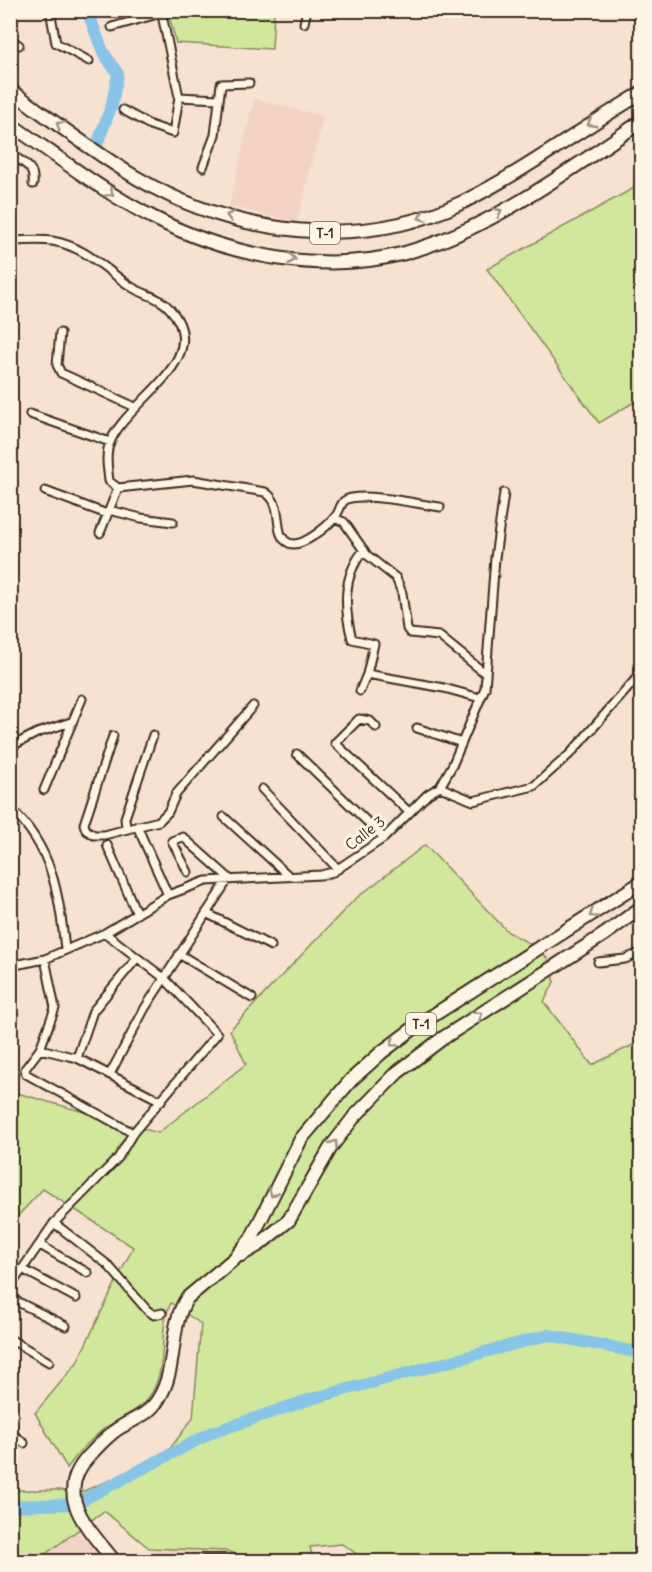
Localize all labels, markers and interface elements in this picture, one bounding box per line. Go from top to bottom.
one-way arrow [587,115,597,127]
one-way arrow [55,121,66,132]
one-way arrow [103,186,114,197]
one-way arrow [492,208,503,220]
one-way arrow [417,210,428,223]
one-way arrow [225,211,236,223]
road number: T-1 [310,222,340,244]
one-way arrow [287,252,296,265]
street label: Calle 3 [341,812,389,854]
one-way arrow [589,907,600,918]
one-way arrow [473,1011,483,1023]
road number: T-1 [406,1013,436,1035]
one-way arrow [390,1036,401,1047]
one-way arrow [327,1139,338,1150]
one-way arrow [268,1186,280,1197]

